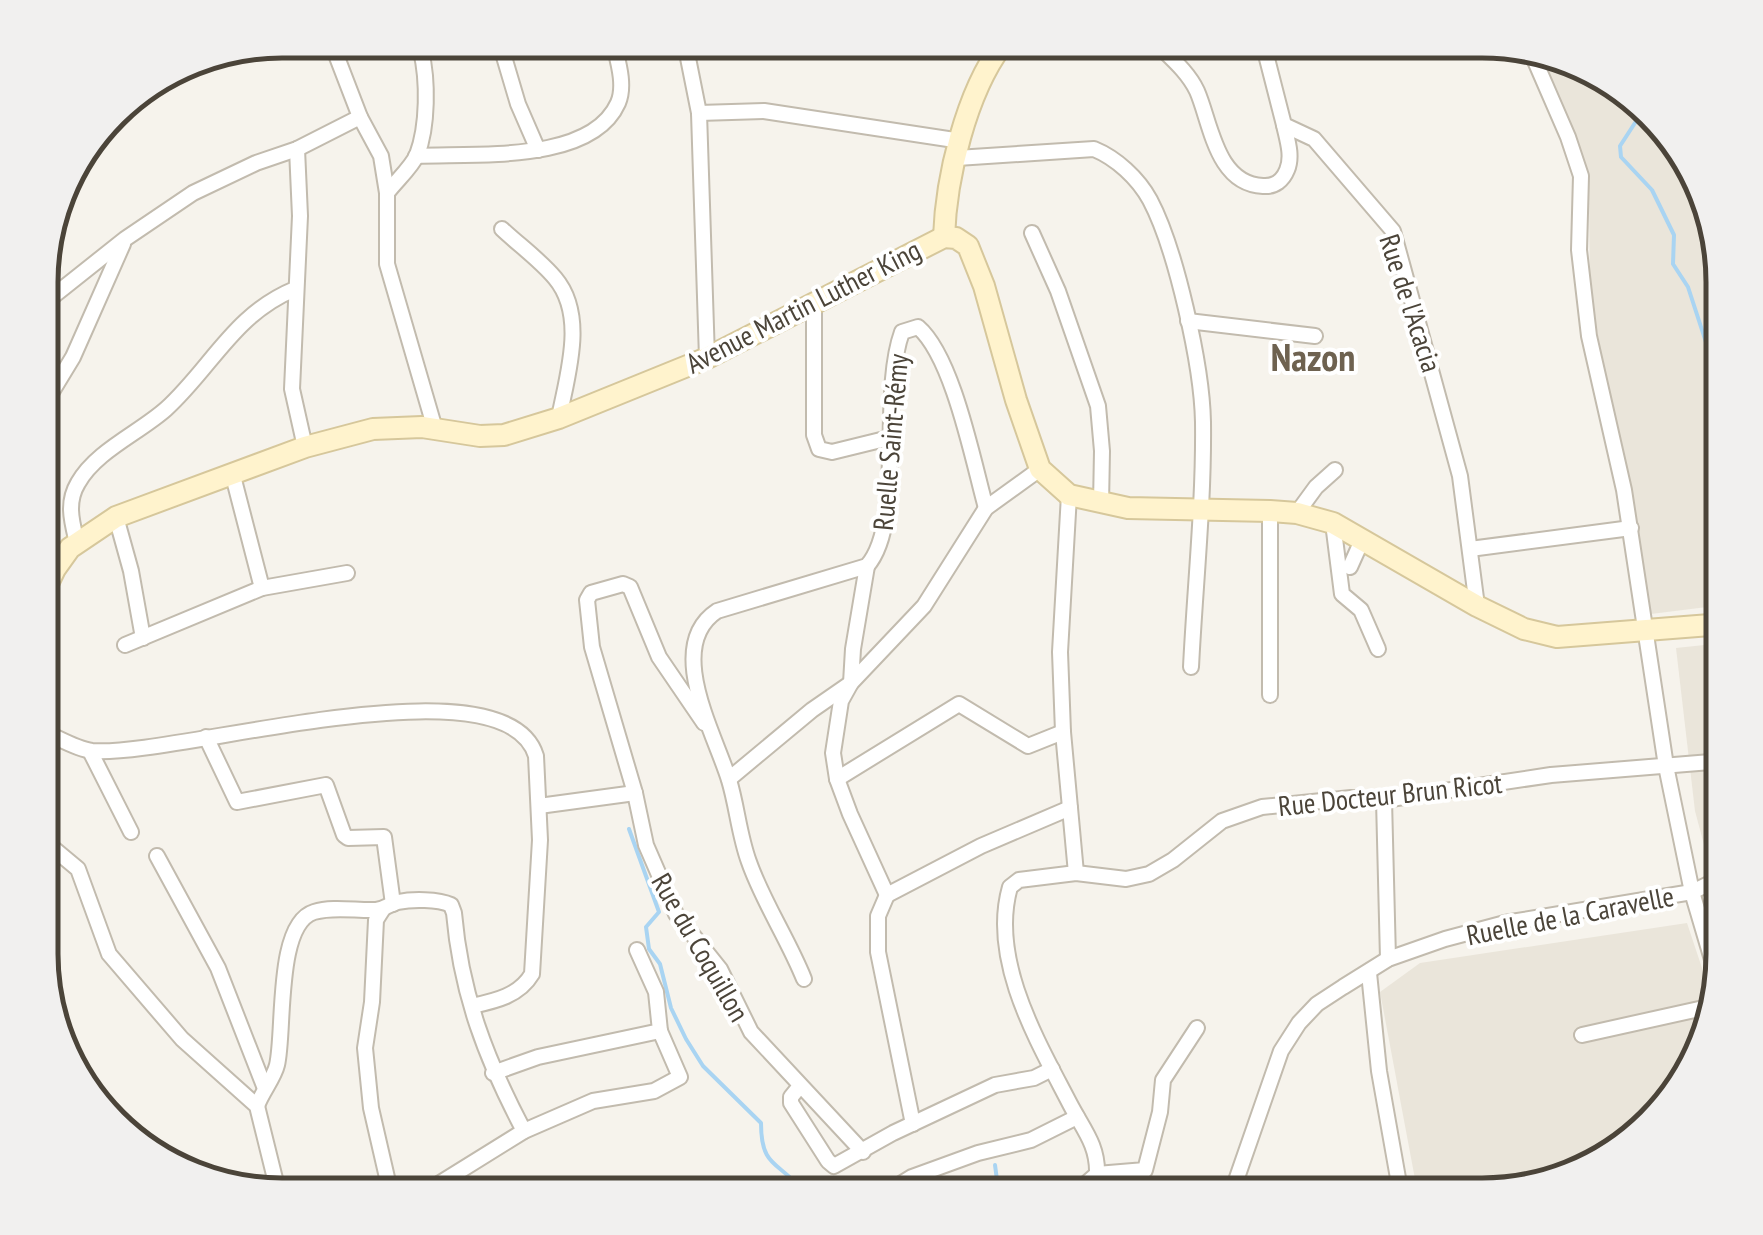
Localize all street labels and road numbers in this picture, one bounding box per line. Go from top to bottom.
street label: Rue de l'Acacia [1371,229,1451,377]
street label: Avenue Martin Luther King [679,231,927,381]
street label: Ruelle Saint-Rémy [864,352,916,532]
street label: Rue Docteur Brun Ricot [1276,764,1504,824]
street label: Rue du Coquillon [644,866,758,1028]
street label: Ruelle de la Caravelle [1463,877,1677,953]

